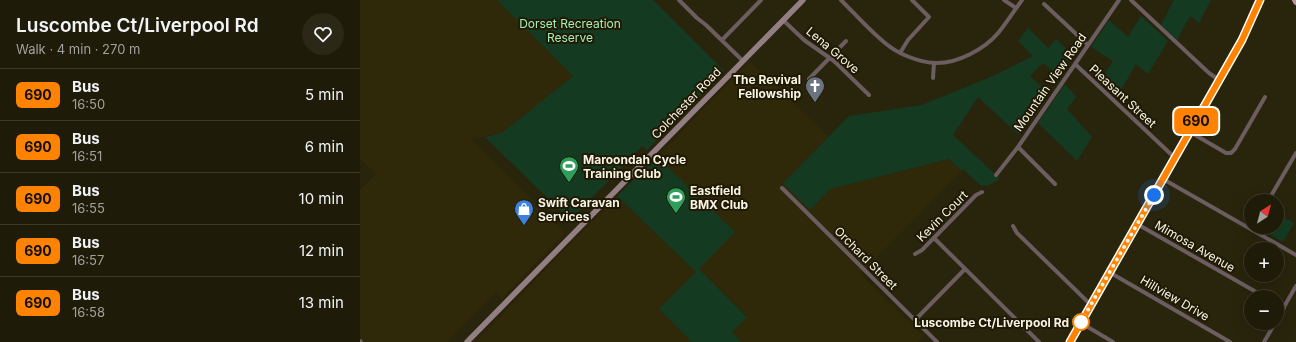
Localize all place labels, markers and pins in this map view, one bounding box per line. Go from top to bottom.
place label: The Revival Fellowship [733,72,801,101]
church icon: The Revival Fellowship [804,75,826,103]
place label: Maroondah Cycle Training Club [583,152,686,181]
sports icon: Maroondah Cycle Training Club [558,155,580,183]
place label: Eastfield BMX Club [690,183,748,212]
sports icon: Eastfield BMX Club [665,186,687,214]
place label: Swift Caravan Services [538,195,620,224]
shop icon: Swift Caravan Services [513,198,535,226]
marker: Luscombe Ct/Liverpool Rd [1072,313,1090,331]
place label: Luscombe Ct/Liverpool Rd [914,315,1069,330]

